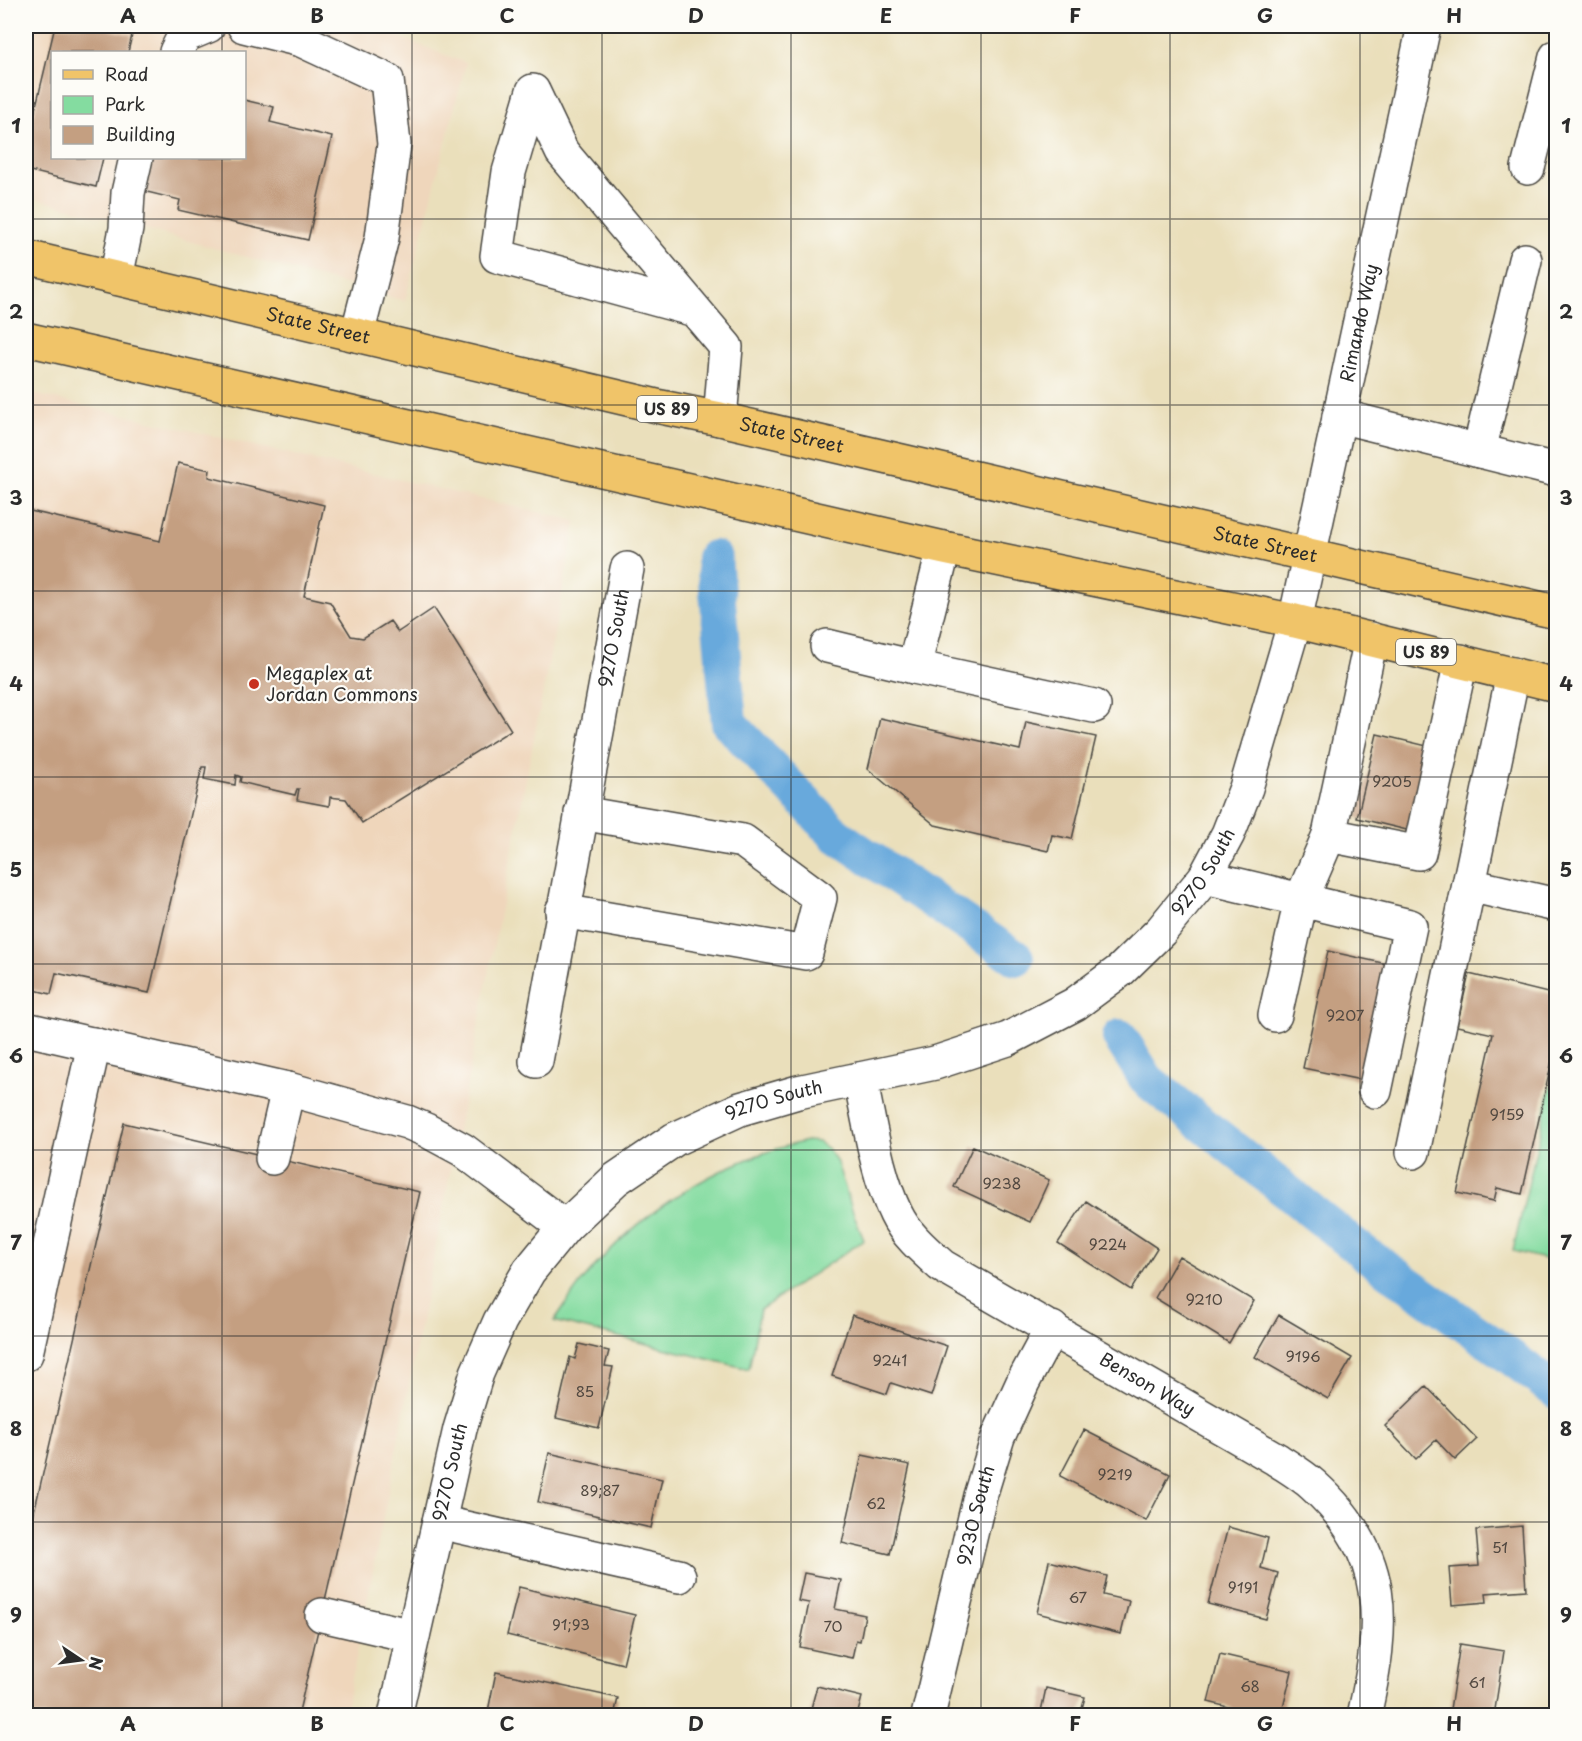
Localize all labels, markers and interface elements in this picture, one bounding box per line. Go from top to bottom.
text: A [120,0,136,30]
text: B [310,0,324,30]
text: C [499,0,515,30]
text: D [688,0,704,30]
text: E [880,0,892,30]
text: F [1069,0,1081,30]
text: G [1257,0,1273,30]
text: H [1446,0,1462,30]
legend [51,51,246,159]
text: Road [105,60,149,87]
text: Park [105,90,145,117]
text: 1 [11,110,21,140]
text: 1 [1561,110,1571,140]
text: Building [105,120,175,147]
street label: Rimando Way [1332,261,1384,384]
text: 2 [9,296,23,326]
text: 2 [1559,296,1573,326]
street label: State Street [264,299,373,350]
road number: US 89 [637,396,697,422]
street label: State Street [737,409,847,459]
text: 3 [9,482,23,512]
text: 3 [1559,482,1573,512]
street label: State Street [1211,518,1320,568]
street label: 9270 South [590,586,635,690]
road number: US 89 [1396,639,1456,665]
place label: Megaplex at Jordan Commons [266,659,418,707]
text: 4 [9,668,23,698]
text: 4 [1559,668,1573,698]
marker: Megaplex at Jordan Commons [247,677,261,691]
house number: 9205 [1372,769,1412,792]
street label: 9270 South [1164,823,1241,921]
text: 5 [10,854,22,884]
text: 5 [1560,854,1572,884]
house number: 9207 [1326,1003,1365,1026]
text: 6 [9,1040,23,1070]
text: 6 [1559,1040,1573,1070]
street label: 9270 South [720,1072,824,1126]
house number: 9159 [1490,1102,1524,1125]
house number: 9238 [983,1171,1021,1194]
text: 7 [10,1227,22,1257]
text: 7 [1560,1227,1572,1257]
house number: 9224 [1089,1232,1127,1255]
house number: 9210 [1185,1287,1223,1310]
house number: 9196 [1286,1344,1320,1367]
street label: Benson Way [1095,1345,1201,1422]
house number: 9241 [873,1348,907,1371]
house number: 85 [576,1379,594,1402]
text: 8 [10,1413,22,1443]
text: 8 [1560,1413,1572,1443]
street label: 9270 South [425,1419,473,1524]
street label: 9230 South [949,1462,1001,1568]
house number: 9219 [1098,1462,1132,1485]
house number: 89;87 [580,1478,620,1501]
house number: 62 [866,1491,886,1514]
house number: 51 [1492,1535,1508,1558]
house number: 9191 [1228,1575,1258,1598]
house number: 67 [1069,1585,1088,1608]
text: 9 [10,1599,22,1629]
text: 9 [1560,1599,1572,1629]
house number: 91;93 [552,1612,590,1635]
house number: 70 [823,1614,843,1637]
north arrow [51,1630,111,1690]
text: N [83,1655,110,1672]
house number: 61 [1469,1670,1485,1693]
house number: 68 [1240,1674,1260,1697]
text: A [120,1708,136,1738]
text: B [310,1708,324,1738]
text: C [499,1708,515,1738]
text: D [688,1708,704,1738]
text: E [880,1708,892,1738]
text: F [1069,1708,1081,1738]
text: G [1257,1708,1273,1738]
text: H [1446,1708,1462,1738]

